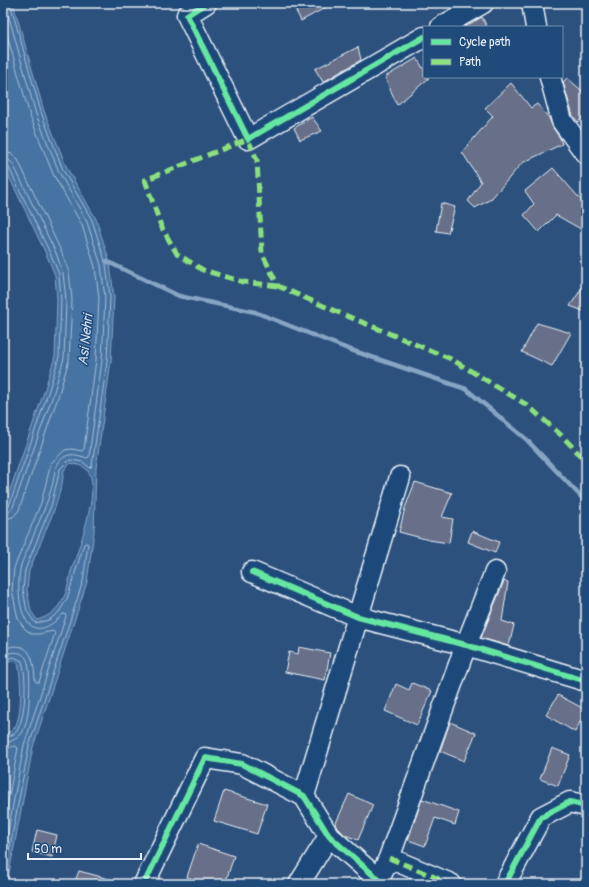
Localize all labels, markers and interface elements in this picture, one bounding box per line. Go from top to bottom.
legend [423,26,563,78]
text: Cycle path [459,35,511,50]
text: Path [459,55,481,70]
water label: Asi Nehri [74,311,97,366]
scale bar [28,835,141,861]
text: 50 m [34,842,62,857]

